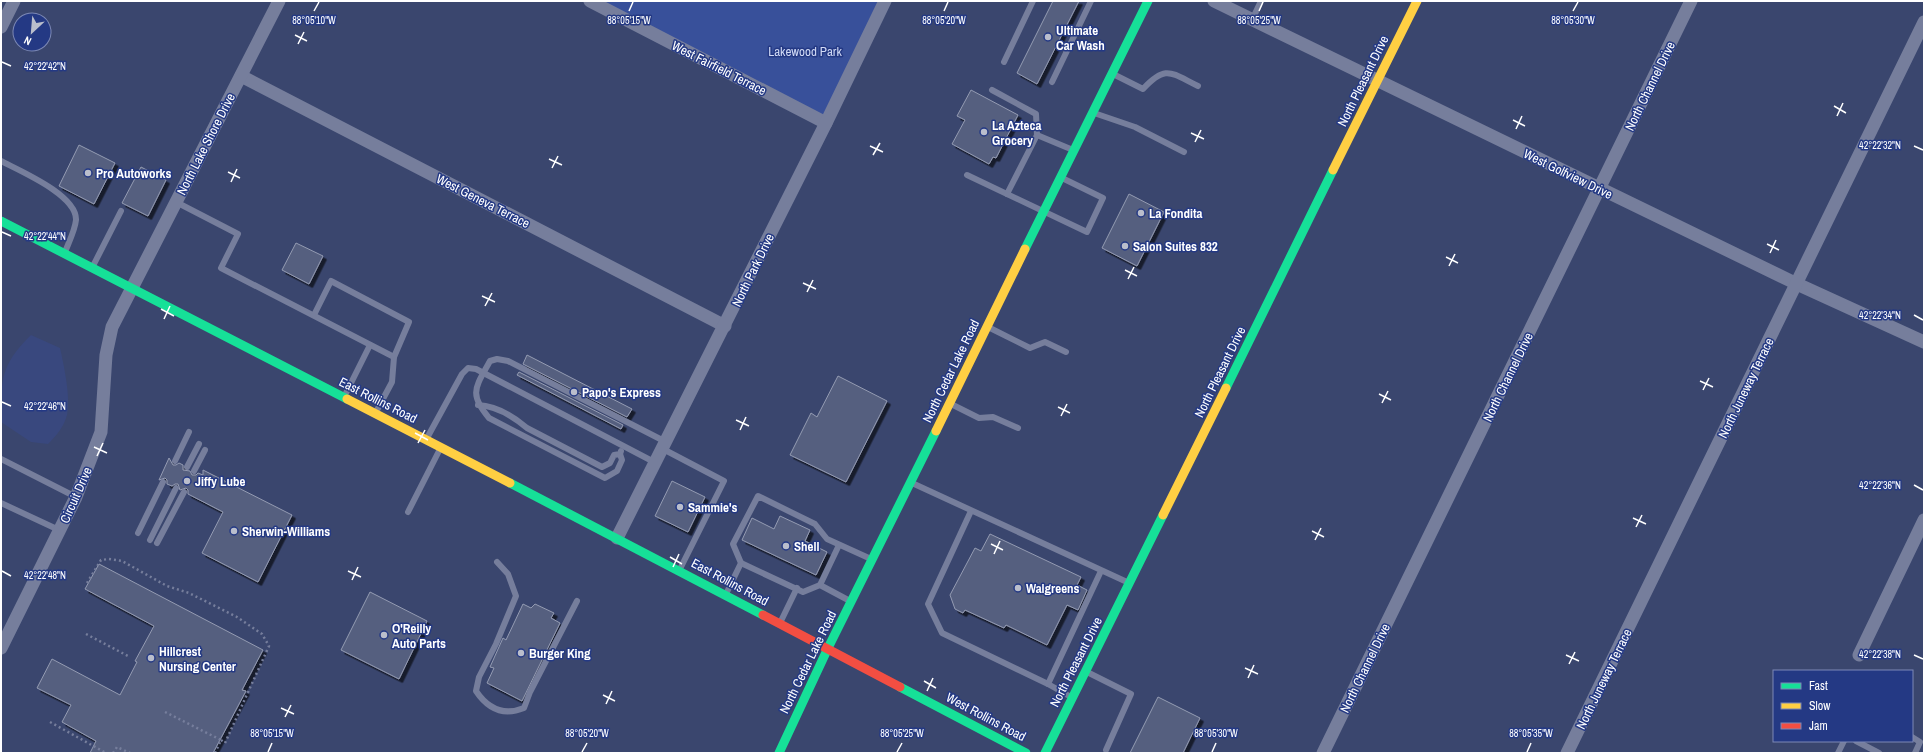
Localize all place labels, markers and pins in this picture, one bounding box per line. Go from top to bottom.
place label: Ultimate Car Wash [1056,22,1105,54]
marker: Ultimate Car Wash [1043,32,1053,42]
place label: La Azteca Grocery [992,117,1041,149]
marker: La Azteca Grocery [979,127,989,137]
place label: Pro Autoworks [96,165,171,182]
marker: Pro Autoworks [83,168,93,178]
place label: La Fondita [1149,205,1202,222]
marker: La Fondita [1136,208,1146,218]
place label: Salon Suites 832 [1133,238,1218,255]
marker: Salon Suites 832 [1120,241,1130,251]
place label: Papo's Express [582,384,661,401]
marker: Papo's Express [569,387,579,397]
place label: Jiffy Lube [195,473,245,490]
marker: Jiffy Lube [182,476,192,486]
place label: Sammie's [688,499,737,516]
marker: Sammie's [675,502,685,512]
place label: Sherwin-Williams [242,523,330,540]
marker: Sherwin-Williams [229,526,239,536]
place label: Shell [794,538,820,555]
marker: Shell [781,541,791,551]
place label: Walgreens [1026,580,1080,597]
marker: Walgreens [1013,583,1023,593]
place label: O'Reilly Auto Parts [392,620,446,652]
marker: O'Reilly Auto Parts [379,630,389,640]
place label: Hillcrest Nursing Center [159,643,237,675]
place label: Burger King [529,645,591,662]
marker: Burger King [516,648,526,658]
marker: Hillcrest Nursing Center [146,653,156,663]

